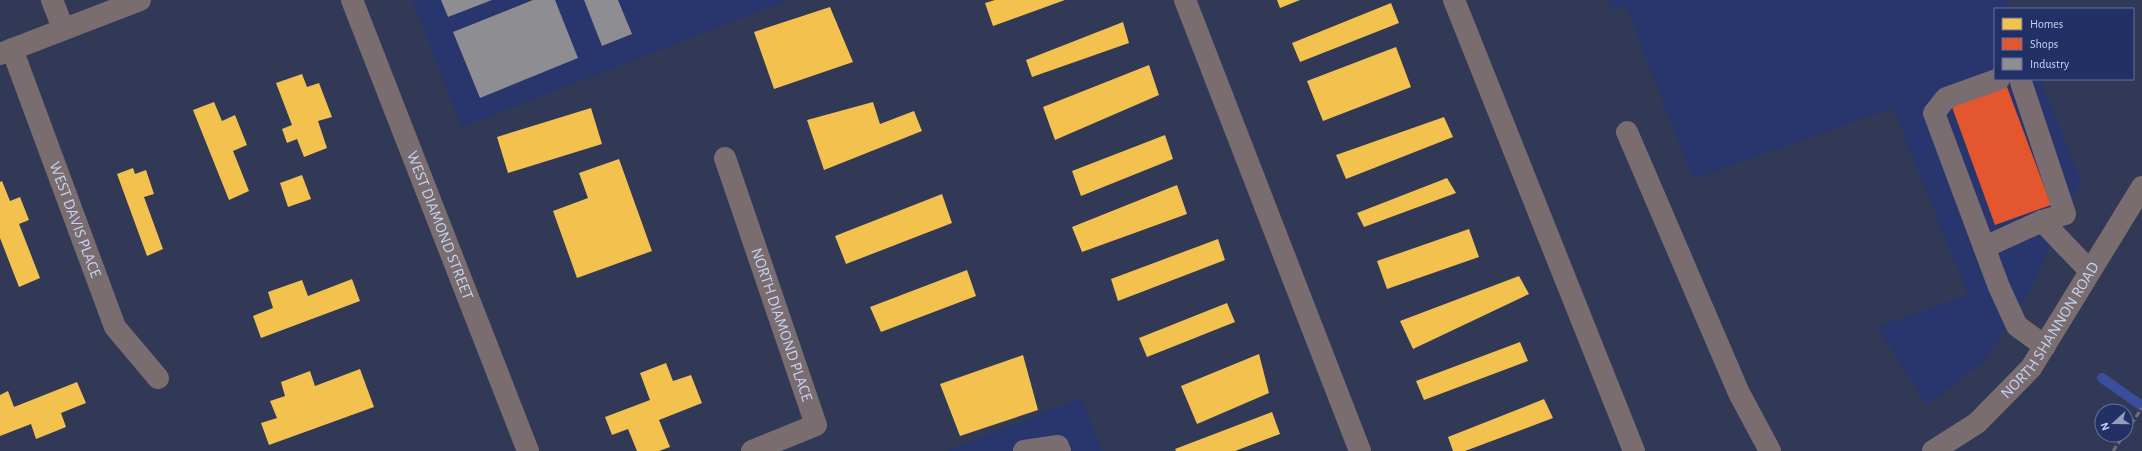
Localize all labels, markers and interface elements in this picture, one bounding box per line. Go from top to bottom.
legend [1994,8,2134,80]
text: Homes [2030,18,2063,30]
text: Shops [2030,38,2058,50]
text: Industry [2030,58,2069,71]
street label: WEST DIAMOND STREET [404,149,476,302]
street label: WEST DAVIS PLACE [46,159,104,280]
street label: NORTH DIAMOND PLACE [748,246,815,404]
street label: NORTH SHANNON ROAD [1998,259,2102,402]
north arrow [2094,403,2134,443]
text: N [2099,421,2112,432]

